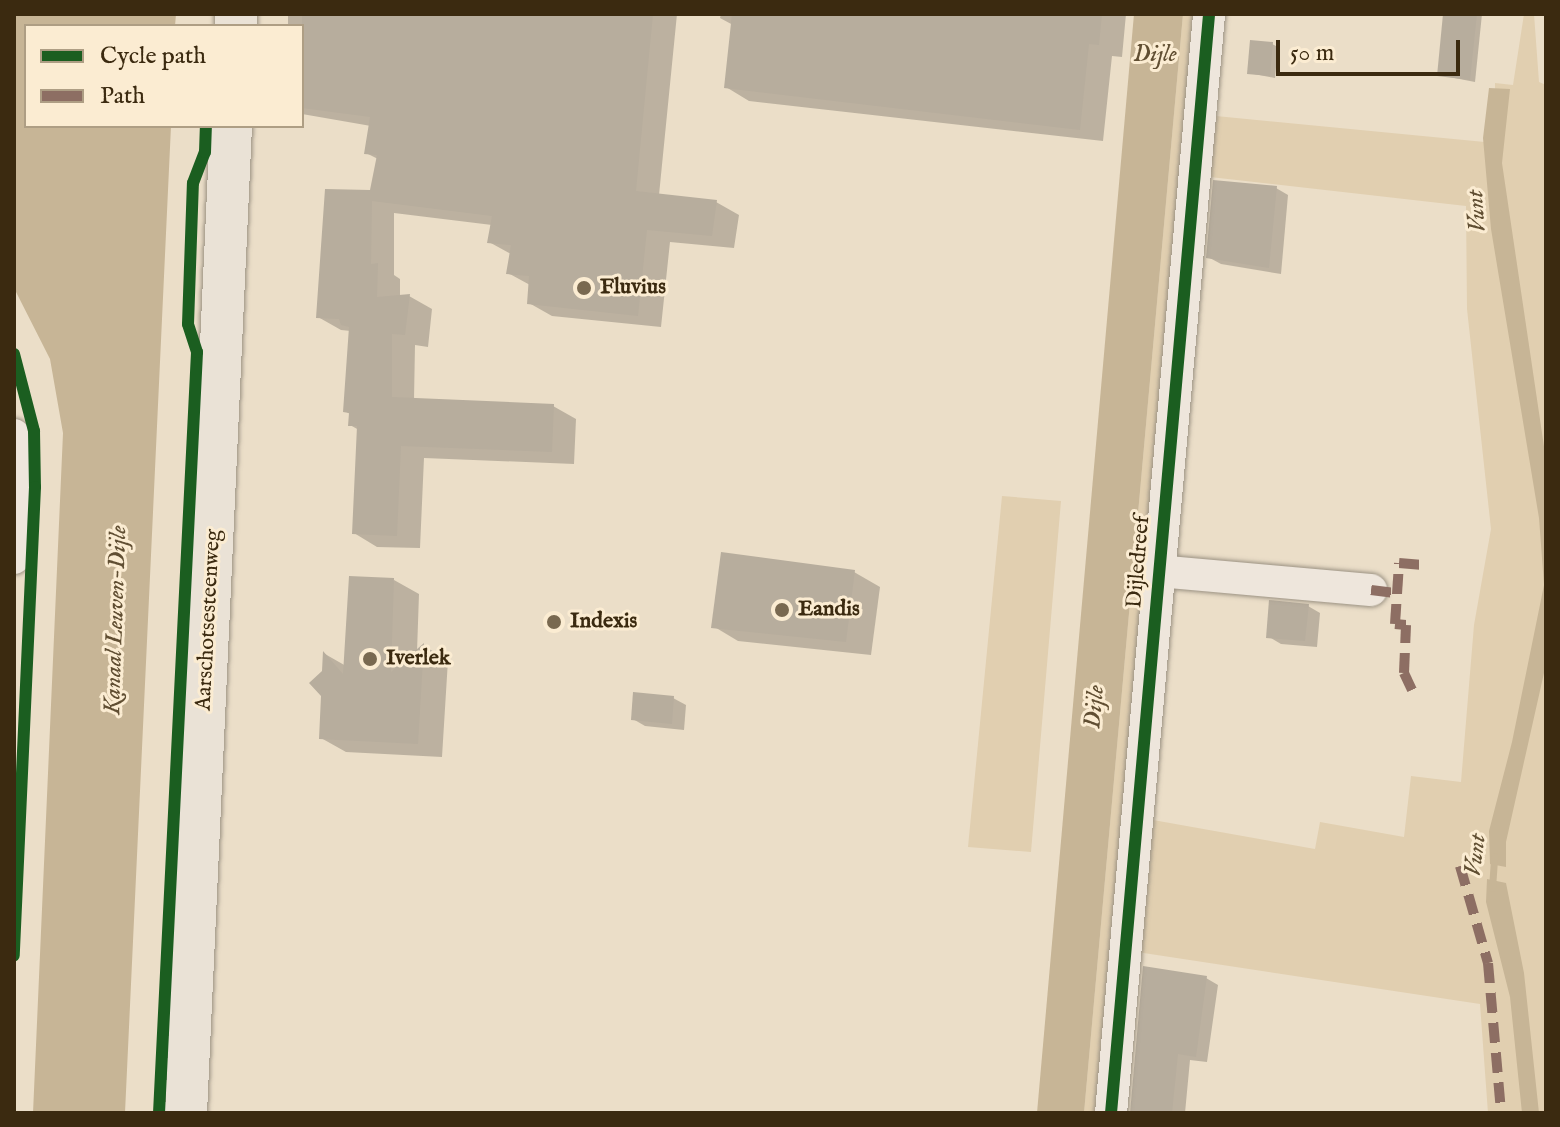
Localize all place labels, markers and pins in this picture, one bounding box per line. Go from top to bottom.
place label: Fluvius [600,275,666,301]
marker: Fluvius [575,279,593,297]
place label: Eandis [798,597,860,623]
marker: Eandis [773,601,791,619]
place label: Indexis [570,609,637,635]
marker: Indexis [545,613,563,631]
place label: Iverlek [386,646,451,672]
marker: Iverlek [361,650,379,668]

